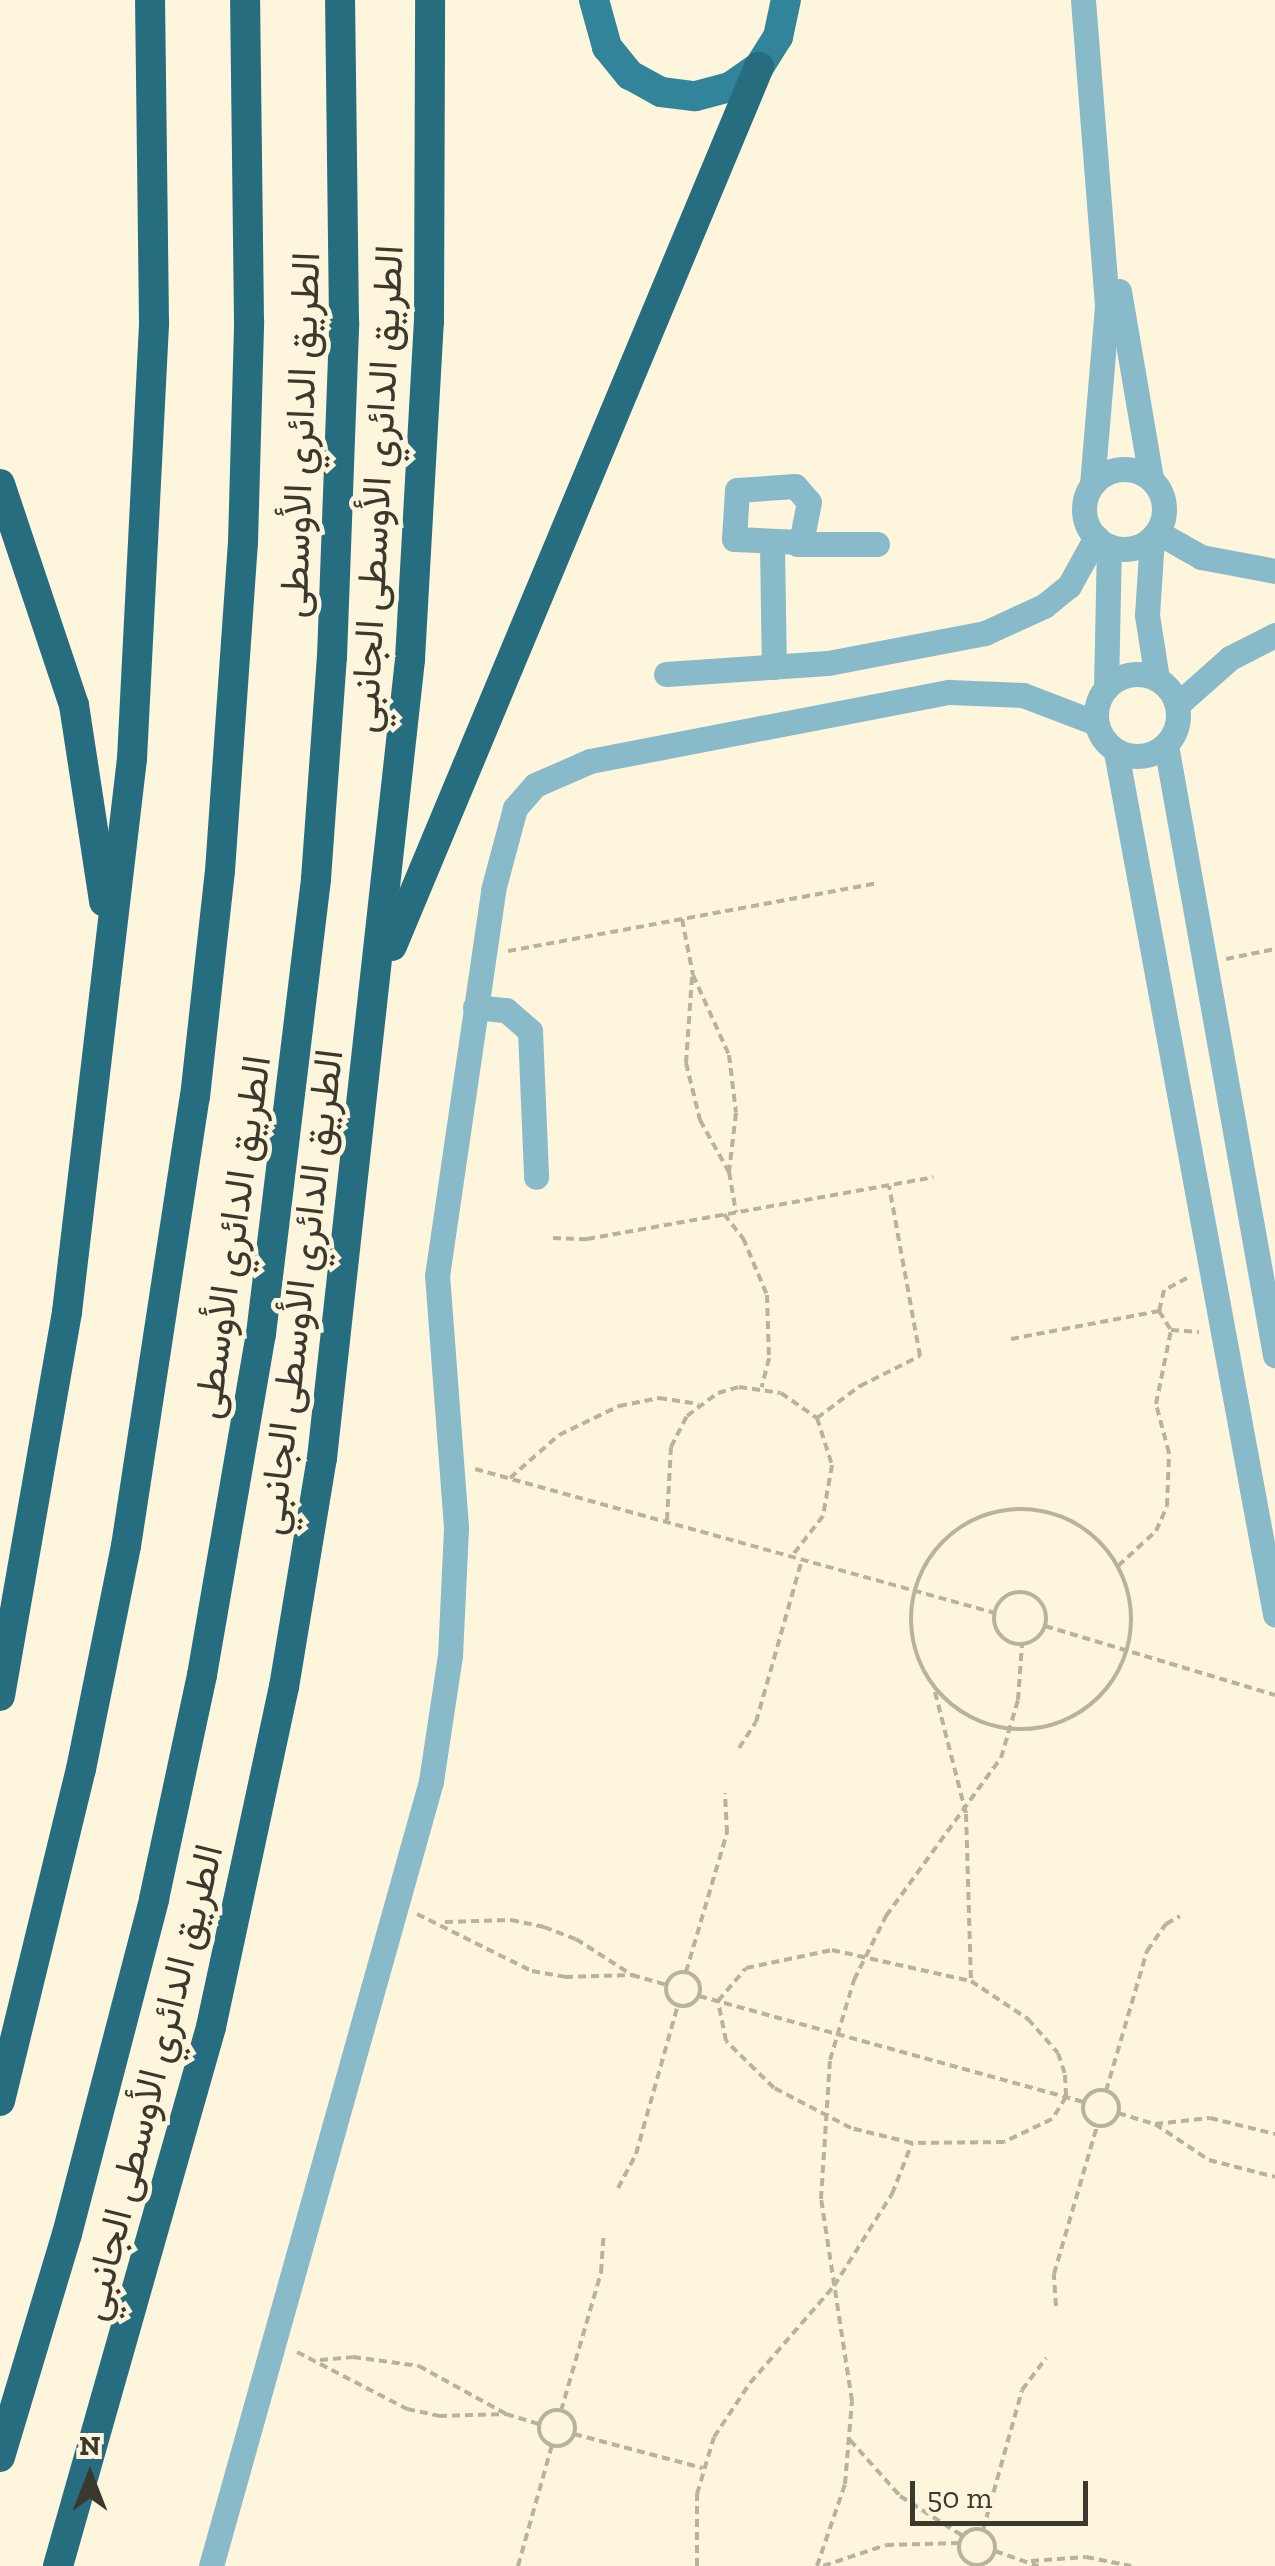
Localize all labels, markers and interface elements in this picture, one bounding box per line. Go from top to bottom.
street label: الطريق الدائري الأوسطى الجانبي [339,244,413,734]
street label: الطريق الدائري الأوسطى [269,251,329,619]
street label: الطريق الدائري الأوسطى الجانبي [245,1046,353,1538]
street label: الطريق الدائري الأوسطى [182,1052,280,1422]
street label: الطريق الدائري الأوسطى الجانبي [68,1839,232,2325]
north arrow [40,2426,140,2526]
text: N [79,2429,101,2462]
scale bar [915,2461,1092,2523]
text: 50 m [927,2480,992,2516]

